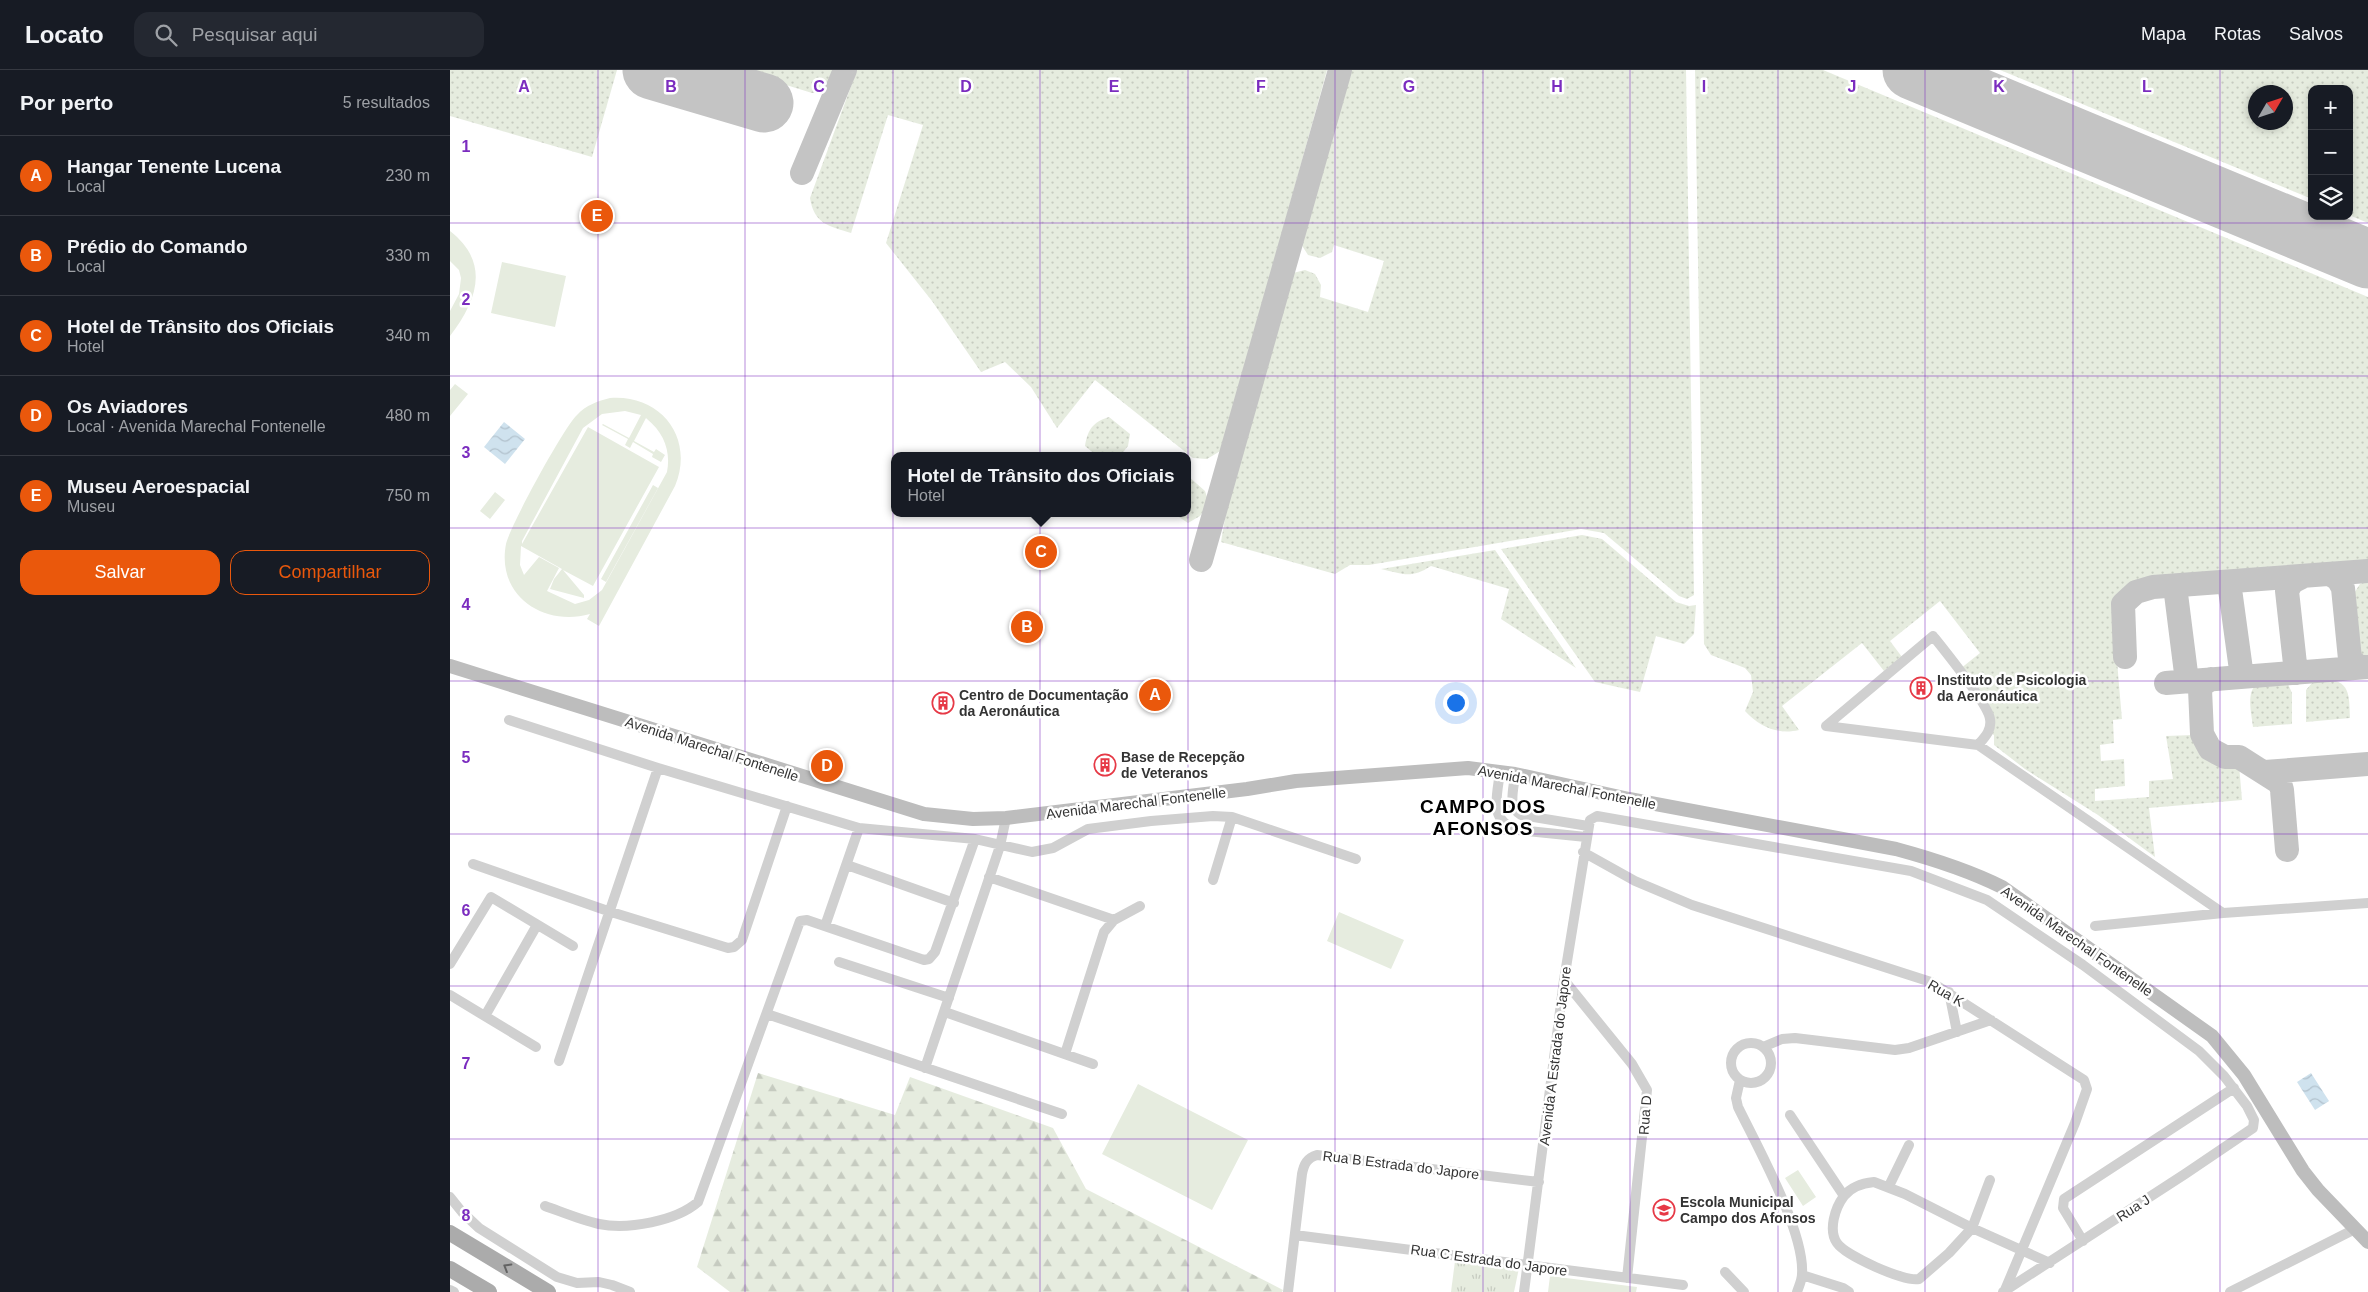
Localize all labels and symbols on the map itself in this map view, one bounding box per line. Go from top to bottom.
text: A [518,78,530,95]
text: B [665,78,677,95]
text: C [813,78,825,95]
text: D [960,78,972,95]
text: E [1109,78,1120,95]
text: F [1256,78,1266,95]
text: G [1403,78,1415,95]
text: H [1551,78,1563,95]
text: I [1702,78,1706,95]
text: J [1848,78,1856,95]
text: K [1993,78,2005,95]
text: L [2142,78,2152,95]
north arrow [2248,85,2293,130]
text: 1 [462,138,471,155]
pin: E [581,197,613,235]
text: 2 [462,291,471,308]
text: 3 [462,444,471,461]
pin: C [1025,533,1057,571]
text: 4 [462,596,471,613]
pin: B [1011,608,1043,646]
place label: Instituto de Psicologia da Aeronáutica [1937,672,2087,704]
pin: A [1139,676,1171,714]
building icon: Instituto de Psicologia da Aeronáutica [1909,676,1933,700]
place label: Centro de Documentação da Aeronáutica [959,687,1129,719]
your location [1443,690,1469,716]
building icon: Centro de Documentação da Aeronáutica [931,691,955,715]
street label: Avenida Marechal Fontenelle [623,713,801,785]
pin: D [811,747,843,785]
text: 5 [462,749,471,766]
place label: Base de Recepção de Veteranos [1121,749,1245,781]
building icon: Base de Recepção de Veteranos [1093,753,1117,777]
street label: Avenida Marechal Fontenelle [1477,762,1658,812]
street label: Avenida Marechal Fontenelle [1045,784,1227,822]
district label: CAMPO DOS AFONSOS [1420,796,1546,839]
street label: Avenida Marechal Fontenelle [1998,883,2156,1000]
text: 6 [462,902,471,919]
street label: Avenida A Estrada do Japore [1536,965,1574,1146]
street label: Rua K [1925,976,1967,1010]
text: 7 [462,1055,471,1072]
street label: Rua D [1636,1095,1654,1135]
street label: Rua B Estrada do Japore [1322,1147,1480,1183]
street label: Rua J [2113,1191,2153,1225]
place label: Escola Municipal Campo dos Afonsos [1680,1194,1816,1226]
school or university icon: Escola Municipal Campo dos Afonsos [1652,1198,1676,1222]
text: 8 [462,1207,471,1224]
street label: Rua C Estrada do Japore [1410,1241,1569,1279]
one-way arrow [503,1263,512,1273]

